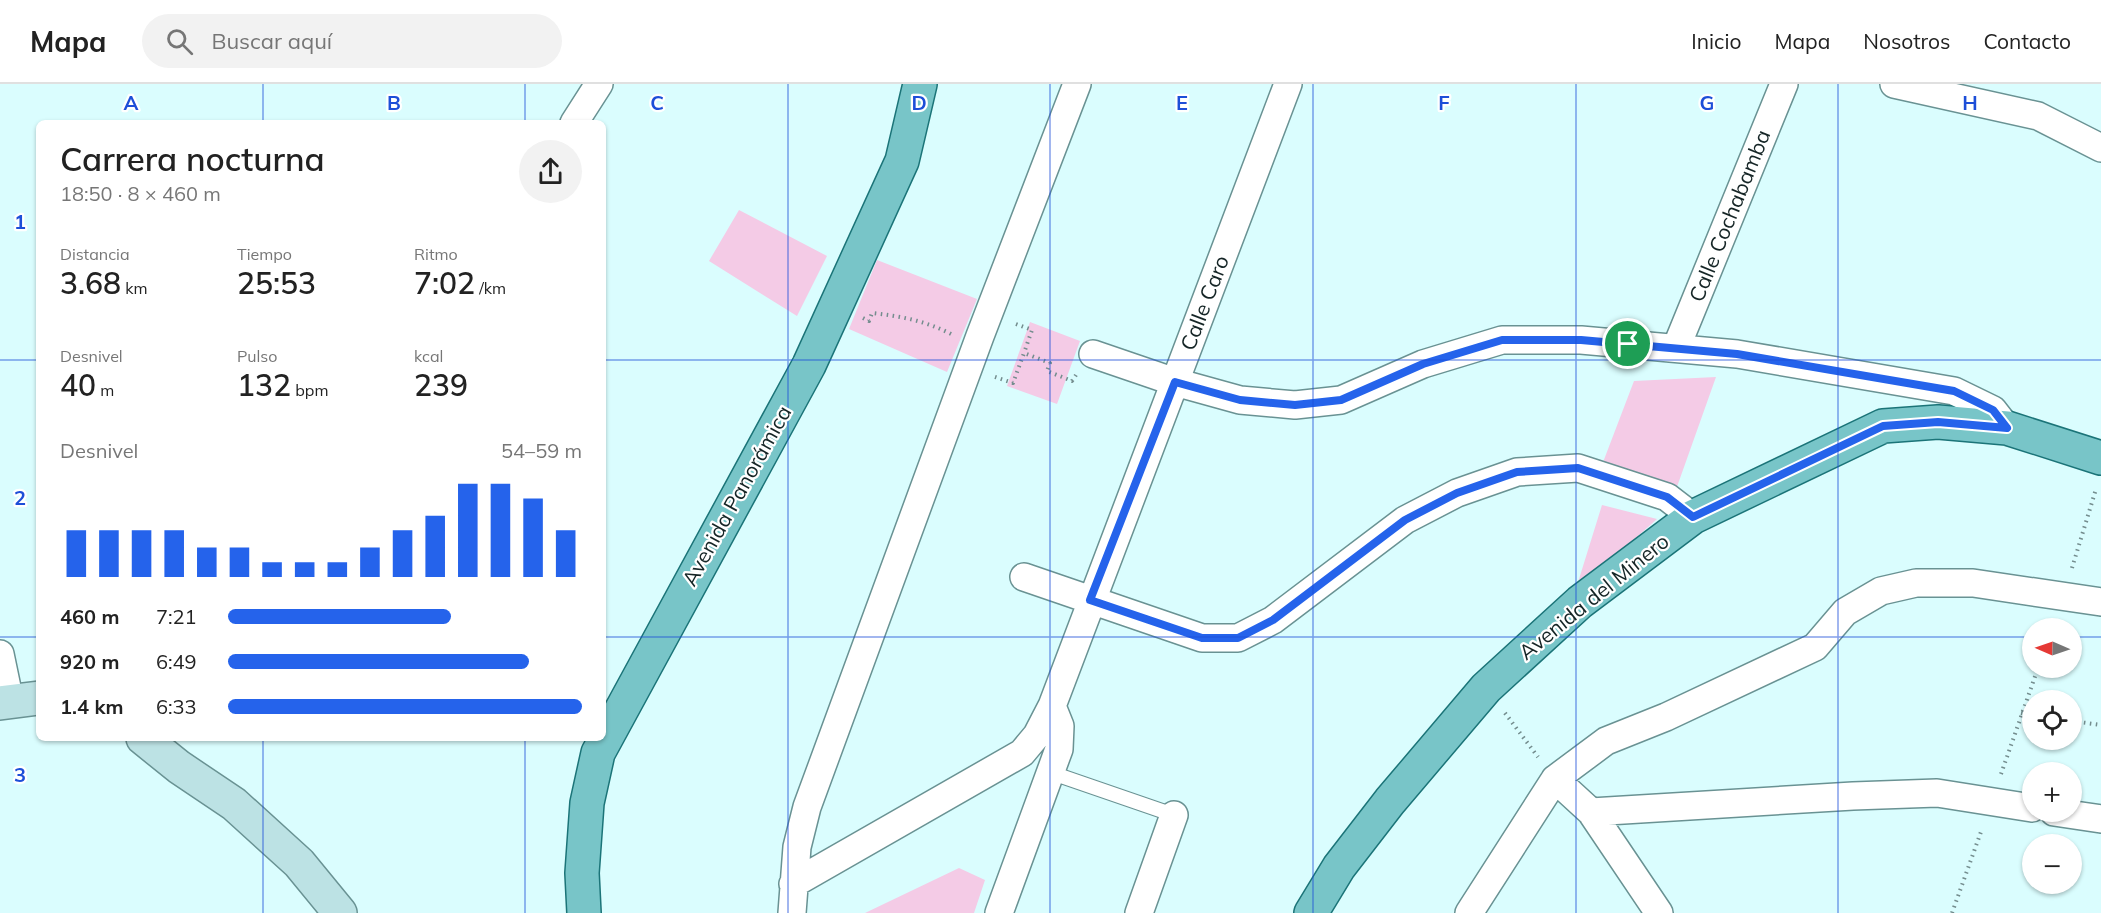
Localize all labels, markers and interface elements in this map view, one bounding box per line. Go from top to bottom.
search box [142,14,562,68]
text: Mapa [30,24,106,59]
icon: search [163,25,196,58]
text: Buscar aquí [211,27,332,55]
text: Inicio [1691,28,1741,54]
text: Mapa [1774,28,1830,54]
text: Nosotros [1863,28,1950,54]
text: Contacto [1983,28,2071,54]
text: A [124,90,139,115]
text: B [387,90,401,115]
text: C [650,90,664,115]
text: D [911,90,927,115]
text: E [1176,90,1188,115]
text: F [1438,90,1450,115]
text: G [1700,90,1714,115]
text: H [1962,90,1978,115]
street label: Calle Cochabamba [1683,126,1775,305]
text: Carrera nocturna [60,138,325,179]
button: share [519,140,582,203]
text: 18:50 · 8 × 460 m [60,181,221,206]
text: 1 [14,209,26,234]
text: Distancia [60,244,130,264]
text: Tiempo [237,244,292,264]
text: Ritmo [414,244,458,264]
street label: Calle Caro [1174,251,1234,354]
text: 3.68 [60,264,121,302]
text: 25:53 [237,264,316,302]
text: 7:02 [414,264,475,302]
text: km [121,278,148,298]
text: /km [475,278,506,298]
pin [1602,318,1653,369]
icon: arrive [1611,327,1644,360]
text: Desnivel [60,346,123,366]
text: Pulso [237,346,277,366]
text: kcal [414,346,443,366]
text: 40 [60,366,96,404]
text: 132 [237,366,291,404]
text: 239 [414,366,468,404]
text: m [96,380,114,400]
text: bpm [291,380,328,400]
street label: Avenida Panorámica [676,401,796,590]
text: Desnivel [60,438,138,463]
text: 54–59 m [501,438,582,463]
text: 2 [14,485,26,510]
street label: Avenida del Minero [1513,528,1674,665]
text: 460 m [60,604,119,629]
text: 7:21 [156,604,197,629]
north arrow [2022,618,2082,678]
map controls [2022,618,2082,894]
text: 920 m [60,649,119,674]
text: 6:49 [156,649,197,674]
button: locate [2022,690,2082,750]
text: 1.4 km [60,694,123,719]
text: 6:33 [156,694,197,719]
text: 3 [14,762,26,787]
button: + [2022,762,2082,822]
button: − [2022,834,2082,894]

